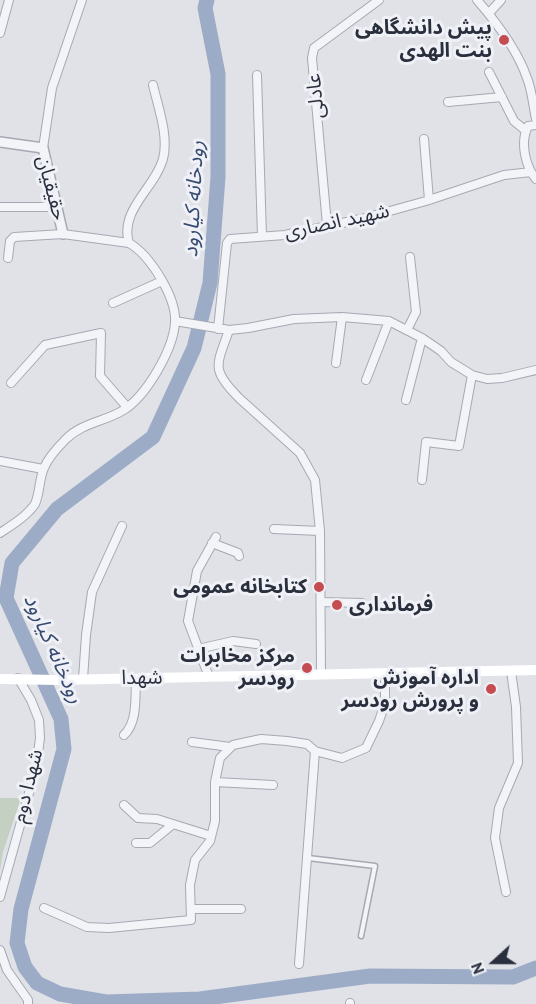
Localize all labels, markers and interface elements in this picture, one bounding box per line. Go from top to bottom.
place label: پیش دانشگاهى بنت الهدى [355,16,492,63]
marker: پیش دانشگاهى بنت الهدى [497,33,511,47]
street label: عادلی [302,72,330,120]
water label: رودخانه کیارود [178,140,210,258]
street label: حقیقیان [31,153,71,223]
street label: شهید انصاری [282,199,392,245]
place label: کتابخانه عمومى [173,575,307,599]
marker: کتابخانه عمومى [312,580,326,594]
water label: رودخانه کیارود [18,591,88,707]
place label: فرماندارى [349,593,433,617]
marker: فرماندارى [330,598,344,612]
place label: مرکز مخابرات رودسر [180,644,295,691]
marker: مرکز مخابرات رودسر [300,661,314,675]
street label: شهدا [121,666,163,690]
place label: اداره آموزش و پرورش رودسر [341,666,479,713]
marker: اداره آموزش و پرورش رودسر [484,682,498,696]
street label: شهدا دوم [7,747,49,825]
north arrow [464,932,524,992]
text: N [466,960,488,977]

